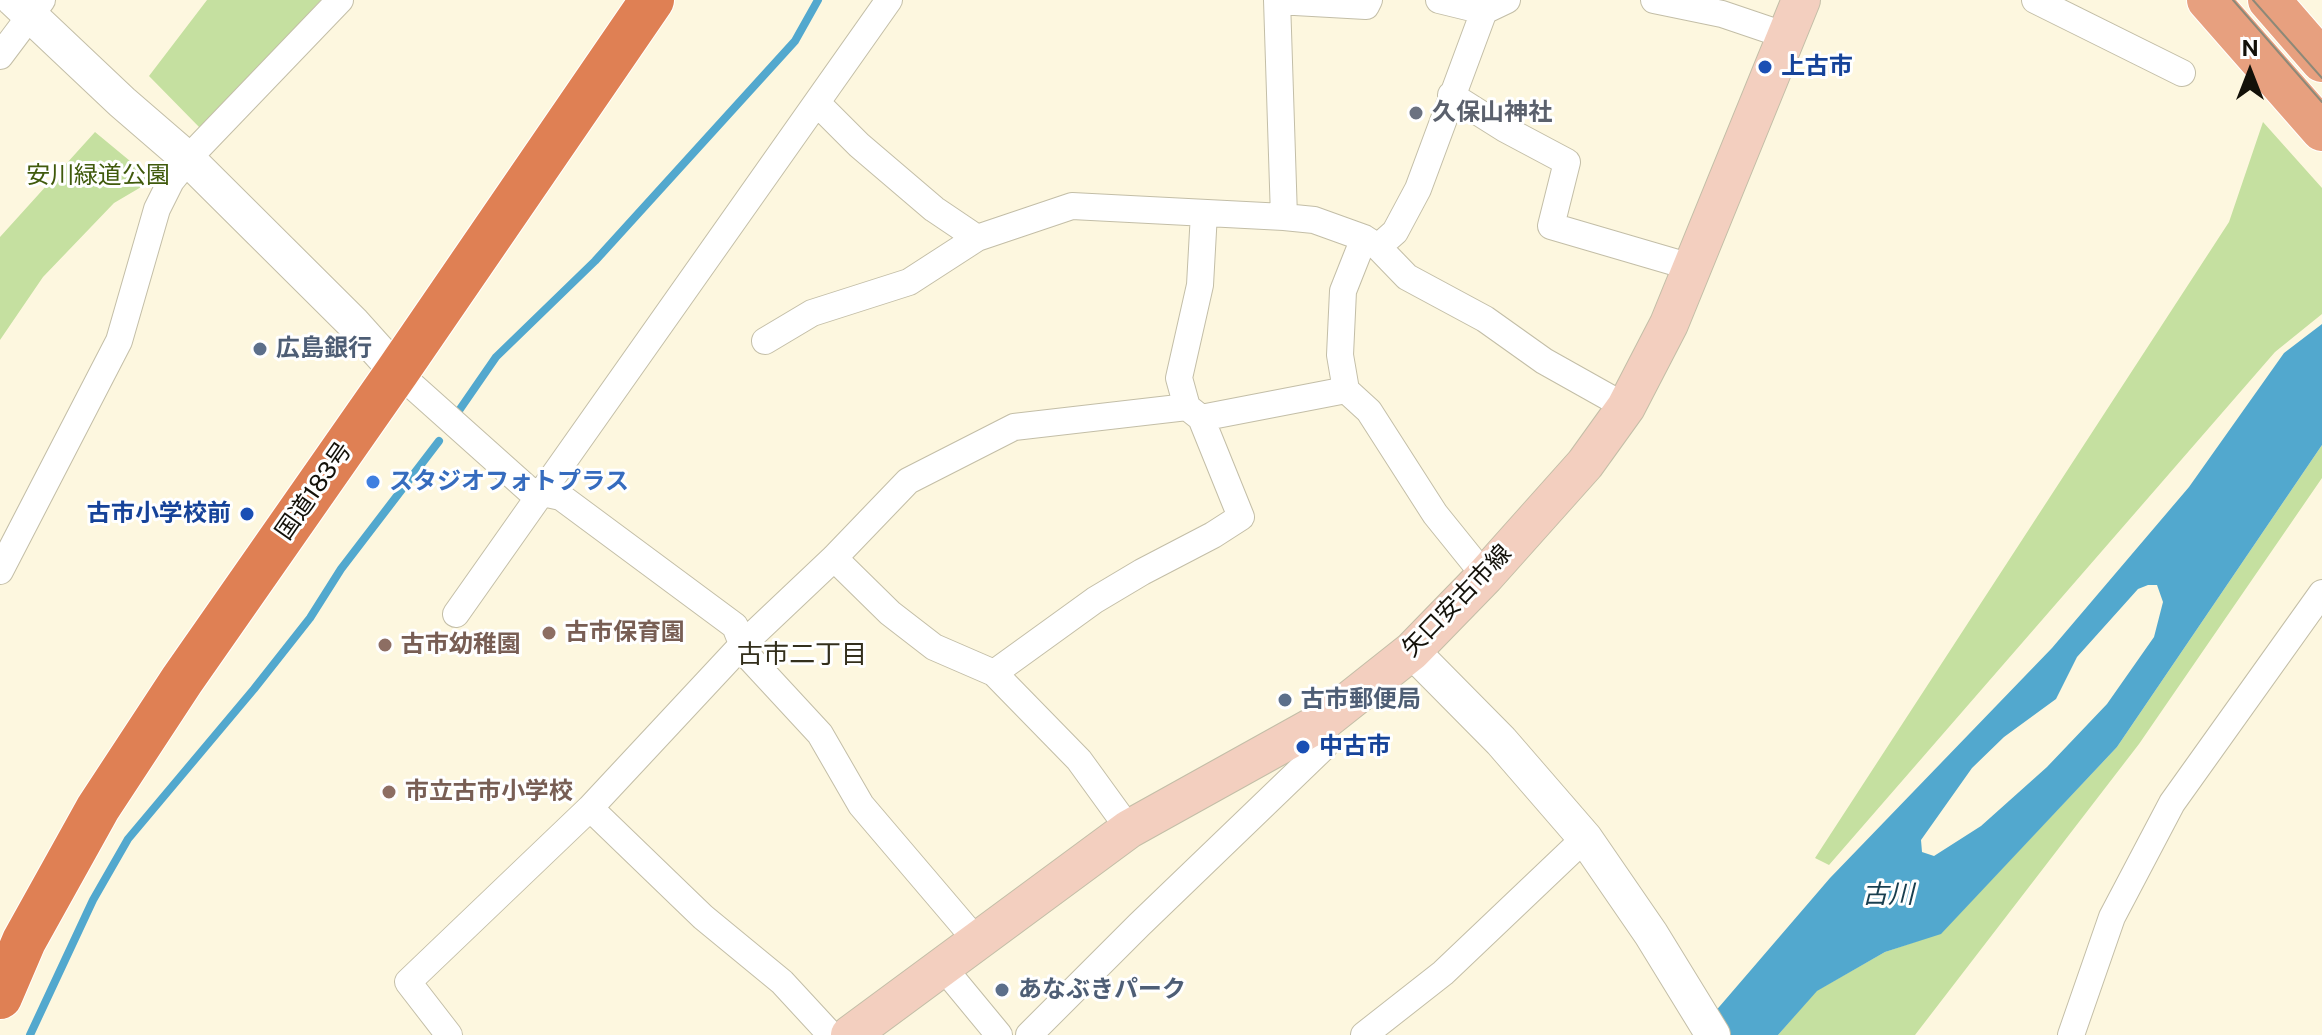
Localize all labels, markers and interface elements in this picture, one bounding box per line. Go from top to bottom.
north arrow [2210,32,2290,112]
text: N [2241,35,2259,61]
place label: 上古市 [1781,53,1853,81]
marker: 上古市 [1756,58,1774,76]
place label: 久保山神社 [1432,99,1552,127]
marker: 久保山神社 [1407,104,1425,122]
park label: 安川緑道公園 [26,162,170,190]
place label: 広島銀行 [276,335,372,363]
marker: 広島銀行 [251,340,269,358]
street label: 国道183号 [270,437,358,545]
place label: スタジオフォトプラス [389,468,629,496]
marker: スタジオフォトプラス [364,473,382,491]
place label: 古市小学校前 [87,500,231,528]
marker: 古市小学校前 [238,505,256,523]
street label: 矢口安古市線 [1397,539,1517,663]
place label: 古市保育園 [565,619,685,647]
marker: 古市保育園 [540,624,558,642]
place label: 古市幼稚園 [401,631,521,659]
marker: 古市幼稚園 [376,636,394,654]
district label: 古市二丁目 [737,639,867,671]
place label: 古市郵便局 [1301,686,1421,714]
marker: 古市郵便局 [1276,691,1294,709]
place label: 中古市 [1319,733,1391,761]
marker: 中古市 [1294,738,1312,756]
place label: 市立古市小学校 [405,778,573,806]
marker: 市立古市小学校 [380,783,398,801]
water label: 古川 [1862,879,1914,911]
place label: あなぶきパーク [1018,976,1186,1004]
marker: あなぶきパーク [993,981,1011,999]

